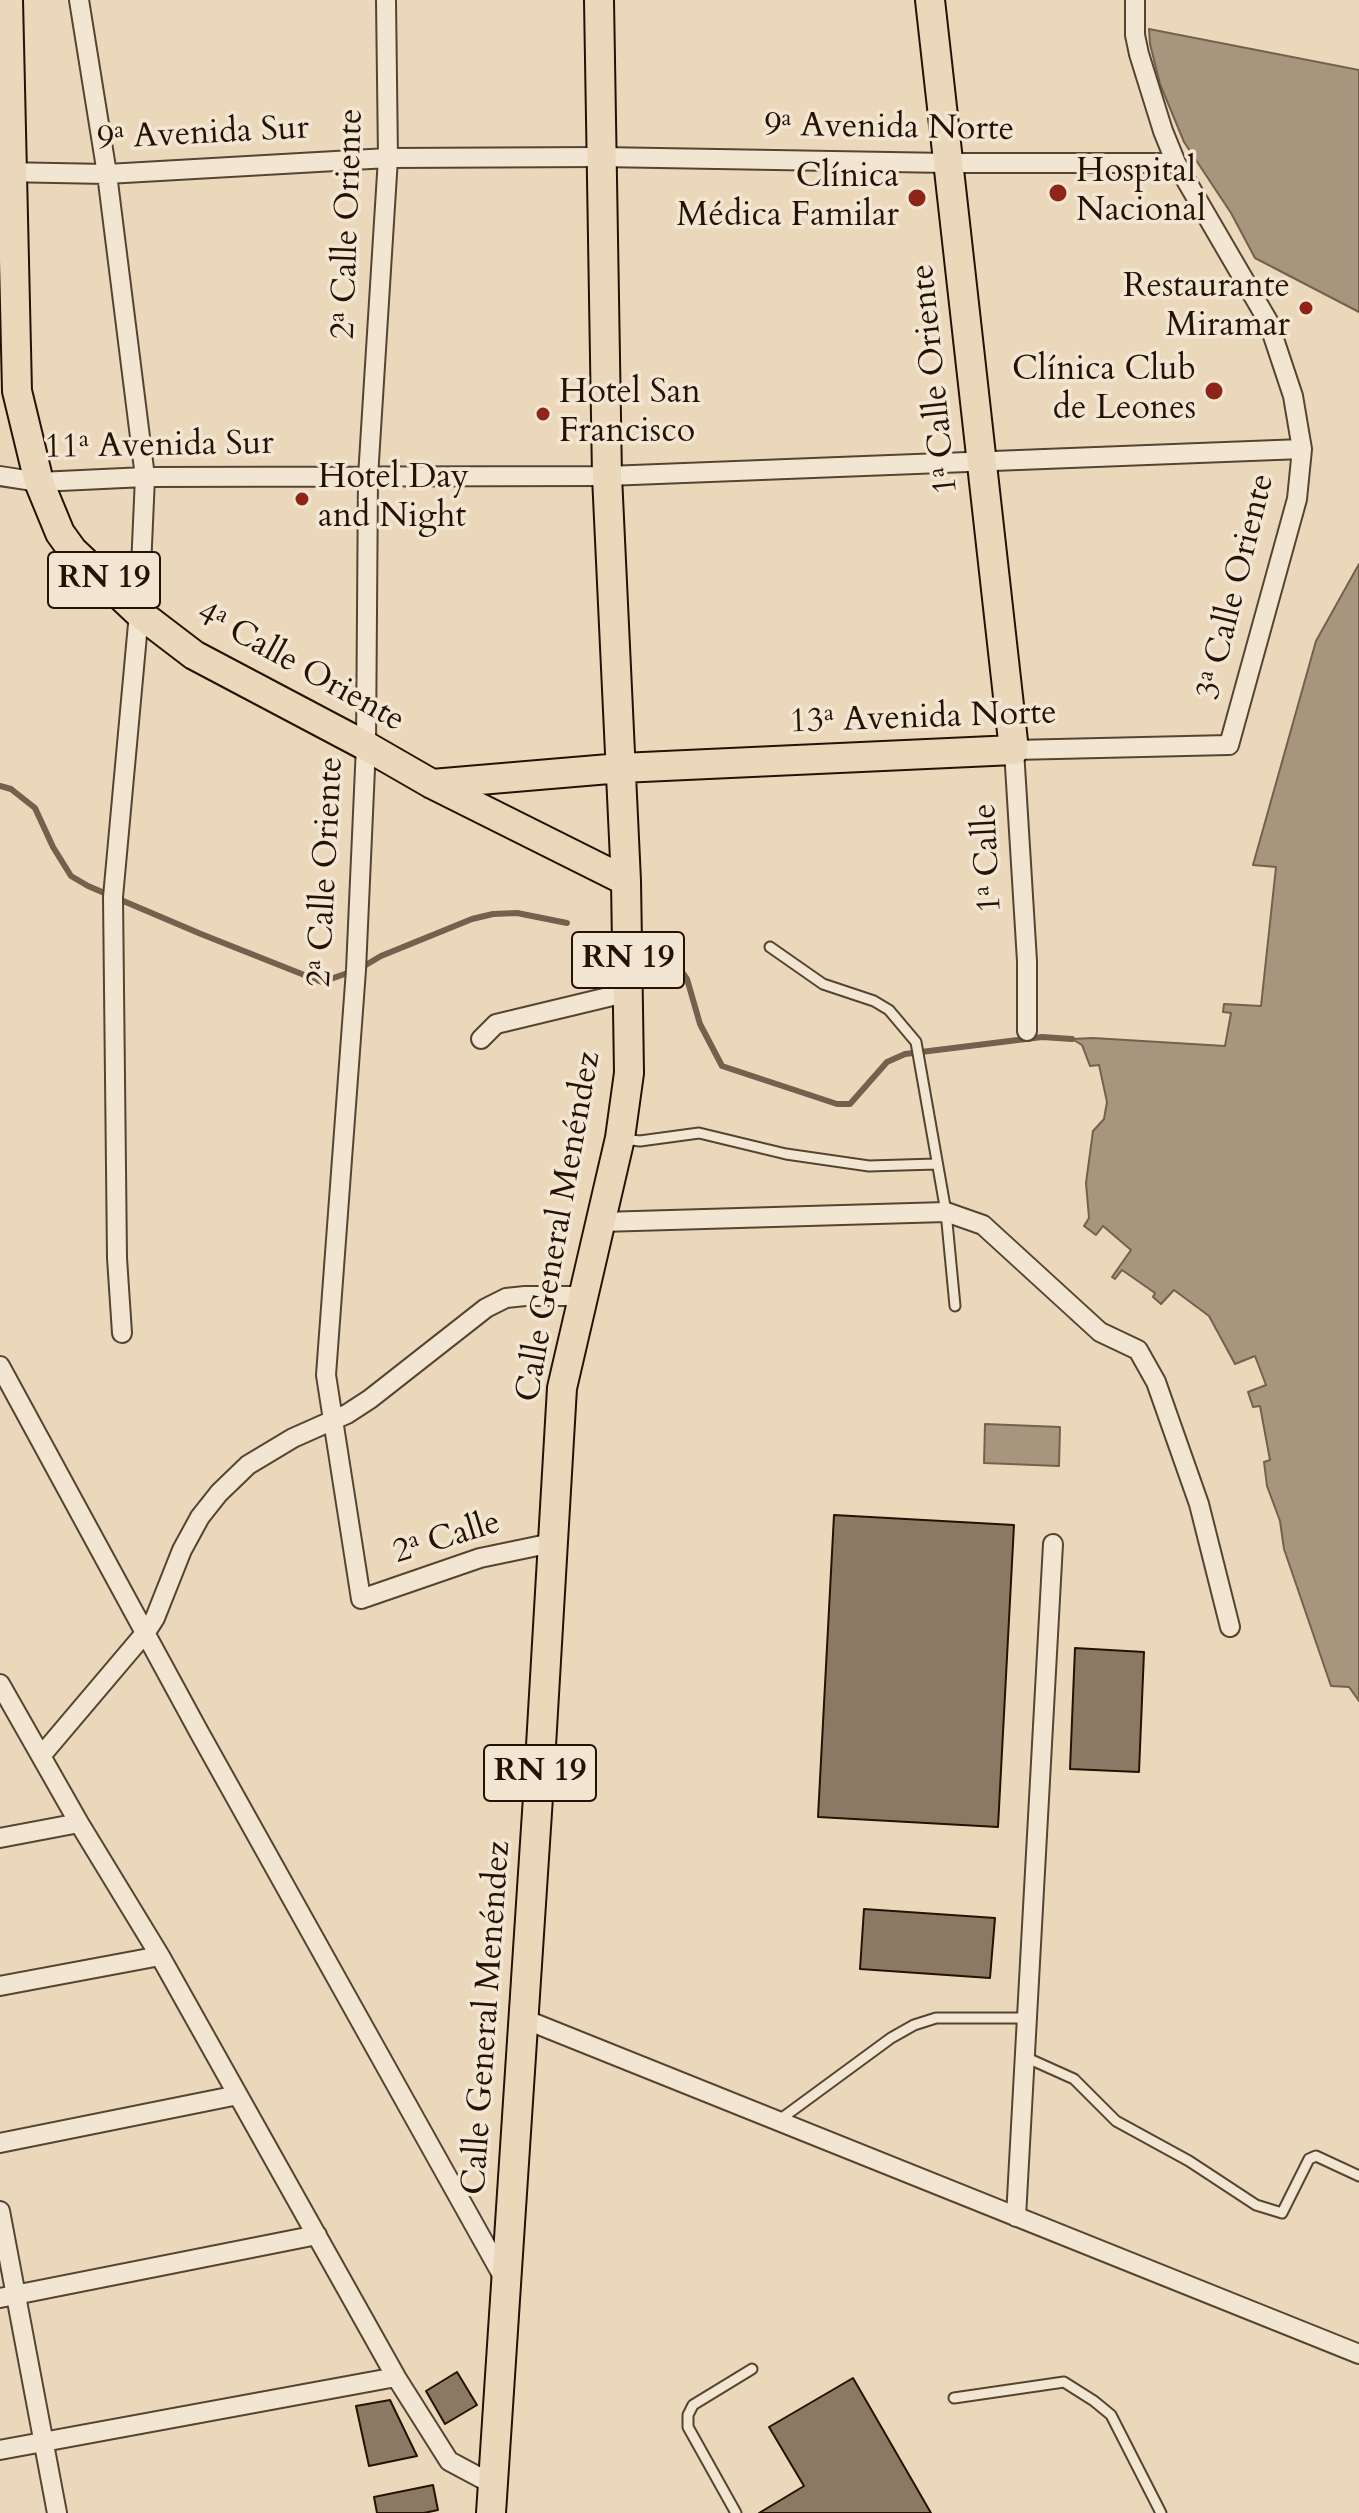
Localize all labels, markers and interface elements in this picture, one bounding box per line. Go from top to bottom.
street label: 9ª Avenida Norte [764,106,1014,152]
street label: 2ª Calle Oriente [325,108,373,340]
street label: 9ª Avenida Sur [96,109,310,161]
place label: Hospital Nacional [1076,153,1206,232]
place label: Clínica Médica Familar [676,158,899,238]
marker: Hospital Nacional [1047,182,1069,204]
marker: Clínica Médica Familar [906,187,928,209]
street label: 1ª Calle Oriente [904,262,968,496]
place label: Restaurante Miramar [1123,268,1290,348]
marker: Restaurante Miramar [1297,299,1315,317]
place label: Clínica Club de Leones [1012,351,1196,430]
place label: Hotel San Francisco [559,374,701,454]
marker: Clínica Club de Leones [1203,380,1225,402]
marker: Hotel San Francisco [534,405,552,423]
street label: 11ª Avenida Sur [44,425,274,469]
place label: Hotel Day and Night [318,459,469,538]
street label: 3ª Calle Oriente [1189,470,1285,704]
marker: Hotel Day and Night [293,490,311,508]
road number: RN 19 [48,552,160,608]
street label: 4ª Calle Oriente [189,594,411,742]
street label: 13ª Avenida Norte [789,694,1057,744]
street label: 2ª Calle Oriente [301,755,353,989]
street label: 1ª Calle [966,802,1012,914]
road number: RN 19 [572,932,684,988]
street label: Calle General Menéndez [509,1049,611,1405]
street label: 2ª Calle [389,1503,505,1575]
road number: RN 19 [484,1745,596,1801]
street label: Calle General Menéndez [455,1840,521,2196]

